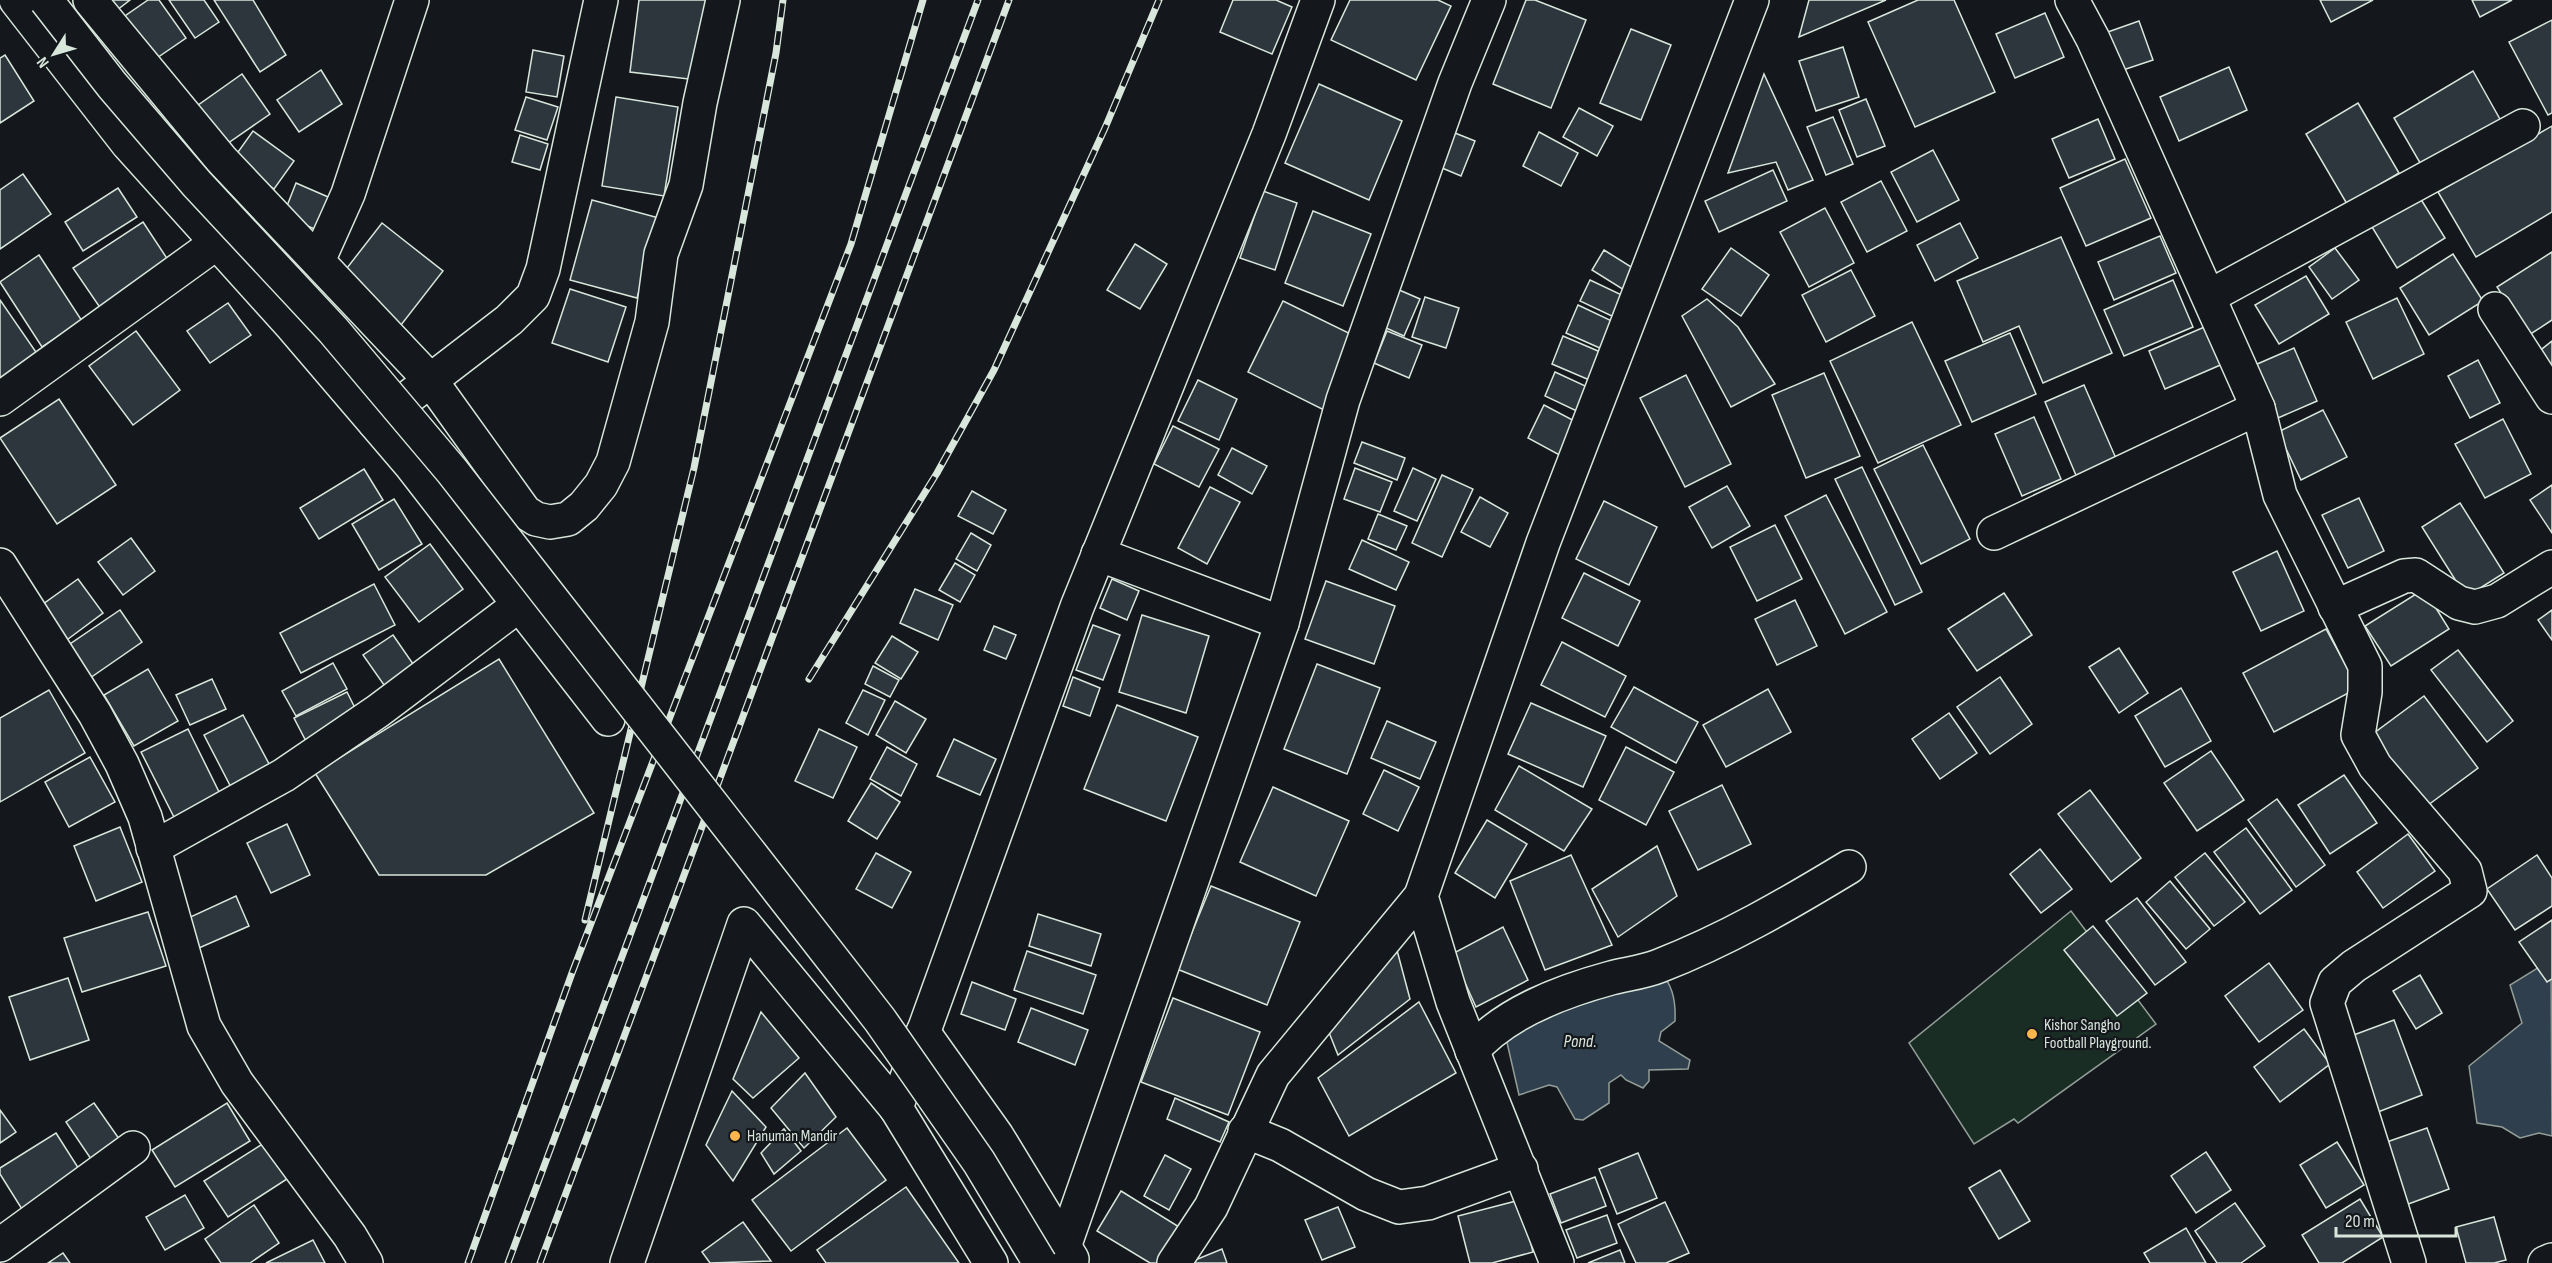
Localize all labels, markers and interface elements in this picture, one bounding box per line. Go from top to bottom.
north arrow [24,24,84,84]
text: N [33,53,53,71]
place label: Kishor Sangho Football Playground. [2044,1016,2151,1053]
marker: Kishor Sangho Football Playground. [2025,1027,2039,1041]
water label: Pond. [1564,1031,1597,1052]
place label: Hanuman Mandir [747,1127,838,1146]
marker: Hanuman Mandir [728,1129,742,1143]
scale bar [2336,1200,2456,1238]
text: 20 m [2345,1211,2375,1232]

